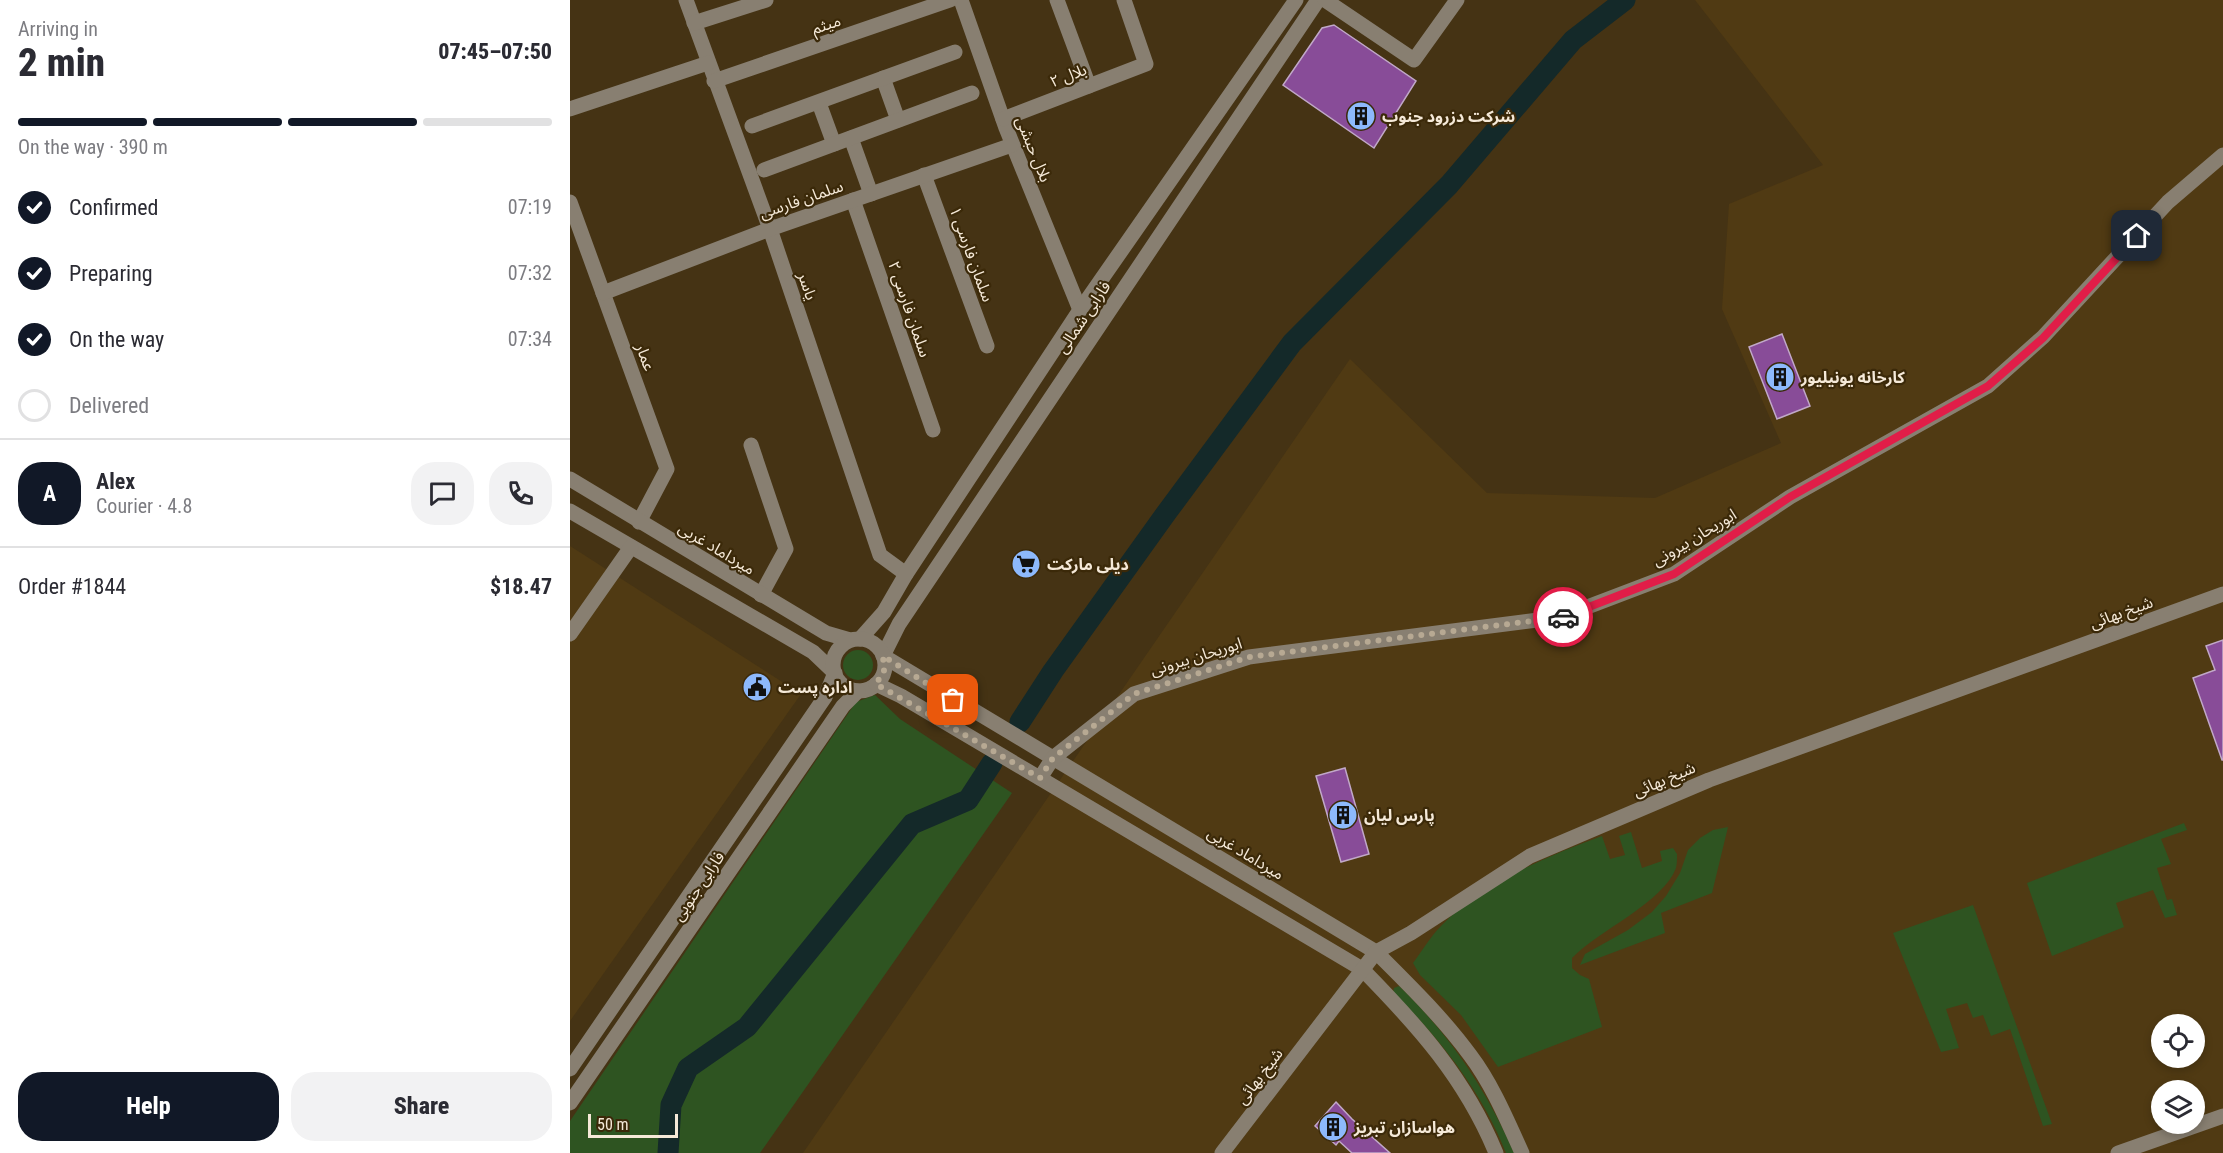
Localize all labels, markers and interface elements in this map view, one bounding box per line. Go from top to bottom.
street label: میثم [809,11,844,41]
text: Arriving in [18,17,98,41]
text: 07:45–07:50 [438,39,552,64]
text: 2 min [18,40,105,86]
street label: بلال ۲ [1047,60,1090,92]
building icon: شرکت دزرود جنوب [1345,100,1377,132]
place label: شرکت دزرود جنوب [1382,107,1515,126]
street label: بلال حبشی [1011,114,1055,185]
text: On the way · 390 m [18,135,168,159]
street label: سلمان فارسی [757,176,846,223]
icon: check [18,191,51,224]
text: Confirmed [69,195,158,220]
text: 07:19 [508,195,552,219]
street label: سلمان فارسی ۱ [945,204,998,305]
pin [2111,210,2162,261]
icon: home [2120,219,2153,252]
icon: check [18,257,51,290]
street label: سلمان فارسی ۲ [884,259,935,360]
text: Preparing [69,261,153,286]
text: 07:32 [508,261,552,285]
street label: یاسر [794,269,821,303]
street label: فارابی شمالی [1052,277,1115,357]
icon: check [18,323,51,356]
text: On the way [69,327,164,352]
text: 07:34 [508,327,552,351]
street label: عمار [632,340,659,373]
building icon: کارخانه یونیلیور [1764,361,1796,393]
place label: کارخانه یونیلیور [1800,368,1906,387]
text: Delivered [69,393,149,418]
button: chat [411,462,474,525]
button: phone [489,462,552,525]
text: Alex [96,469,135,494]
text: A [43,481,56,506]
text: Courier · 4.8 [96,494,192,518]
street label: ابوریحان بیرونی [1649,505,1740,570]
street label: میرداماد غربی [675,518,759,579]
supermarket icon: دیلی مارکت [1010,548,1042,580]
place label: دیلی مارکت [1047,555,1129,574]
text: Order #1844 [18,574,126,599]
text: $18.47 [490,574,552,599]
courier [1533,587,1593,647]
street label: شیخ بهائی [2087,592,2156,635]
icon: car [1547,601,1580,634]
street label: ابوریحان بیرونی [1148,633,1244,679]
public building icon: اداره پست [741,671,773,703]
pin [927,674,978,725]
place label: اداره پست [778,678,852,698]
icon: bag [936,683,969,716]
street label: شیخ بهائی [1630,758,1699,804]
building icon: پارس لیان [1327,799,1359,831]
place label: پارس لیان [1364,806,1435,826]
street label: میرداماد غربی [1204,823,1288,884]
street label: فارابی جنوبی [668,848,728,925]
map controls [2151,1014,2205,1134]
button: locate [2151,1014,2205,1068]
street label: شیخ بهائی [1232,1044,1289,1110]
button: Help [18,1072,279,1141]
button: Share [291,1072,552,1141]
button: layers [2151,1080,2205,1134]
scale bar [588,1111,678,1138]
building icon: هواسازان تبریز [1317,1111,1349,1143]
text: 50 m [597,1115,629,1134]
place label: هواسازان تبریز [1353,1118,1455,1137]

